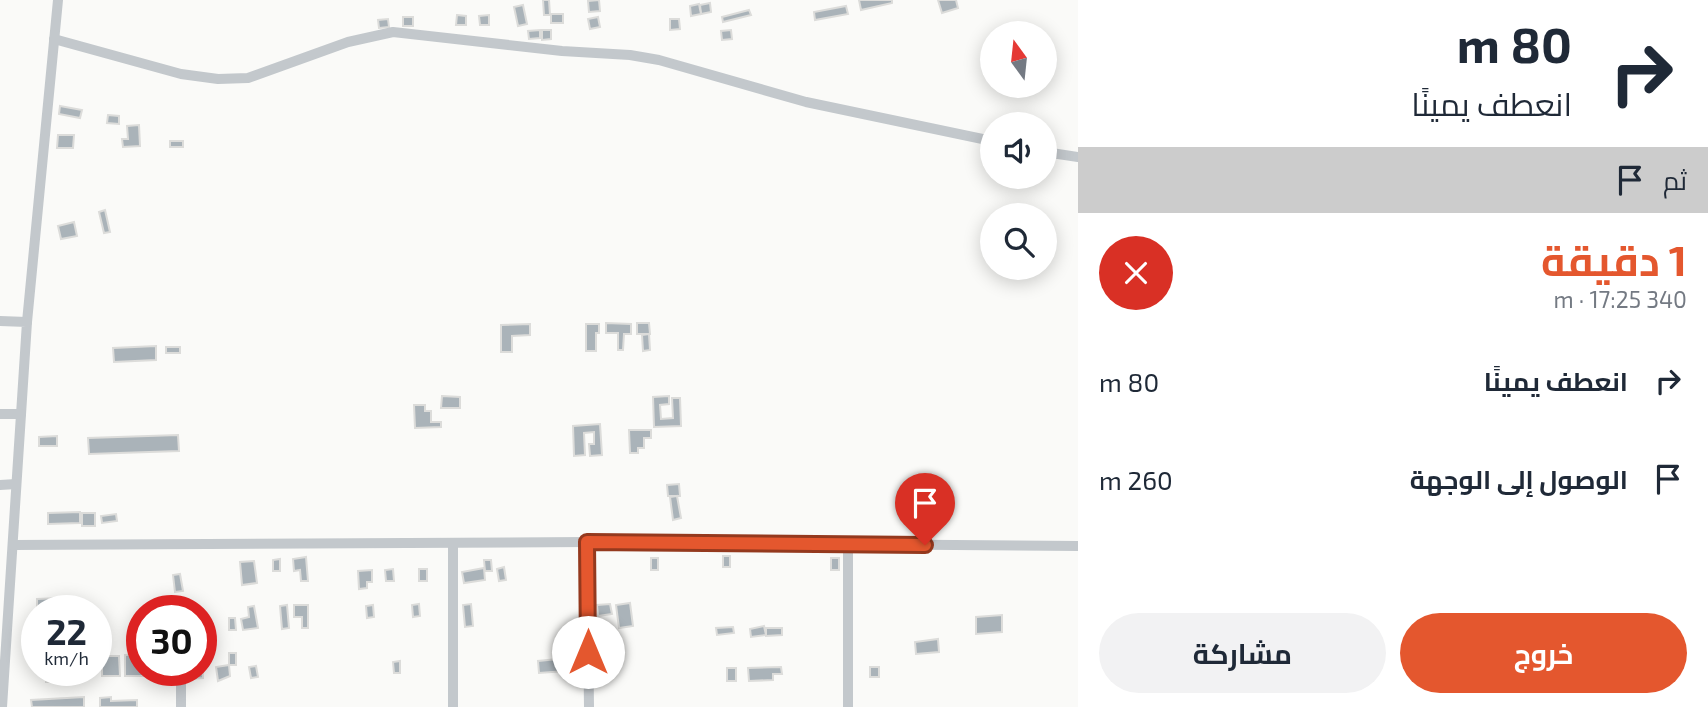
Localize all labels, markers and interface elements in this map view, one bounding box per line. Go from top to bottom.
text: 80 m [1457,14,1572,73]
north arrow [980,21,1057,98]
map controls [980,21,1057,280]
icon: right [1596,28,1687,119]
text: انعطف يمينًا [1411,84,1572,122]
button: sound [980,112,1057,189]
icon: arrive [1611,161,1649,199]
text: ثم [1663,164,1687,195]
button: search [980,203,1057,280]
text: 1 دقيقة [1541,234,1687,284]
button: close [1099,236,1173,310]
text: 340 m · 17:25 [1554,285,1687,313]
icon: right [1649,362,1687,400]
text: انعطف يمينًا [1484,365,1628,396]
text: 80 m [1099,366,1159,397]
icon: arrive [1649,460,1687,498]
text: الوصول إلى الوجهة [1410,463,1628,494]
text: 260 m [1099,464,1173,495]
pin [895,473,955,545]
icon: arrive [906,484,944,522]
speed limit sign: 30 [126,595,217,686]
text: 22 [46,610,87,652]
button: مشاركة [1099,613,1386,693]
button: خروج [1400,613,1687,693]
position arrow [551,615,625,689]
text: km/h [44,647,89,669]

